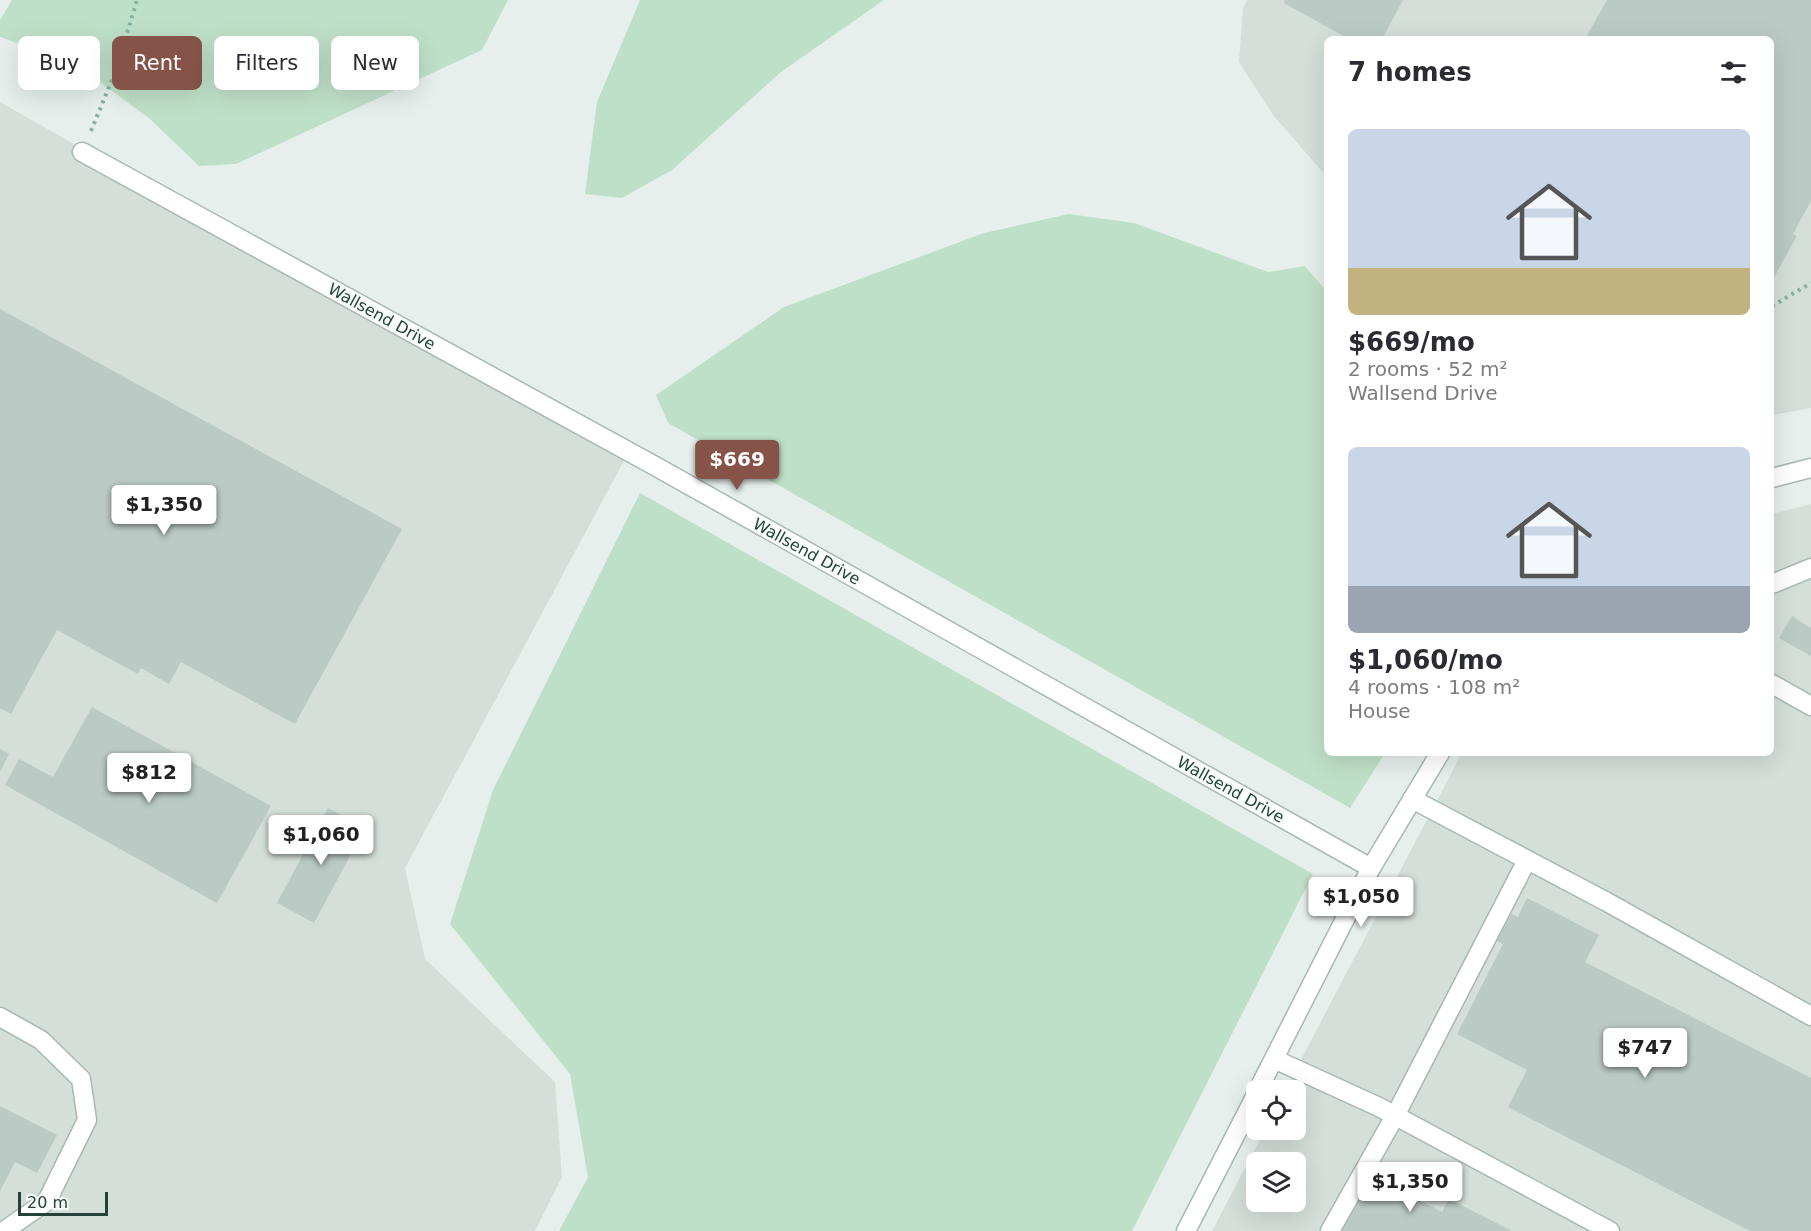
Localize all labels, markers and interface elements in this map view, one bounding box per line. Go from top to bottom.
chip: Buy [18,36,100,90]
chip: Rent [112,36,202,90]
chip: Filters [214,36,319,90]
chip: New [331,36,419,90]
icon: filters [1717,56,1750,89]
text: 7 homes [1348,57,1472,87]
icon: home [1495,168,1603,276]
street label: Wallsend Drive [325,279,439,354]
text: $669/mo [1348,327,1475,357]
text: 2 rooms · 52 m² [1348,357,1508,381]
text: Wallsend Drive [1348,381,1498,405]
pin: $669 [701,440,773,491]
text: $669 [709,447,765,471]
pin: $1,350 [115,485,213,536]
icon: home [1495,486,1603,594]
text: $1,350 [125,492,203,516]
street label: Wallsend Drive [750,514,864,589]
text: $1,060/mo [1348,645,1503,675]
text: 4 rooms · 108 m² [1348,675,1520,699]
text: House [1348,699,1411,723]
street label: Wallsend Drive [1174,752,1288,827]
pin: $812 [113,753,185,804]
text: $812 [121,760,177,784]
pin: $1,060 [272,815,370,866]
text: $1,060 [282,822,360,846]
pin: $1,050 [1312,877,1410,928]
text: $1,050 [1322,884,1400,908]
pin: $747 [1609,1028,1681,1079]
text: $747 [1617,1035,1673,1059]
map controls [1246,1080,1306,1212]
button: locate [1246,1080,1306,1140]
button: layers [1246,1152,1306,1212]
pin: $1,350 [1361,1162,1459,1213]
text: $1,350 [1371,1169,1449,1193]
scale bar [18,1189,108,1216]
text: 20 m [27,1193,68,1212]

